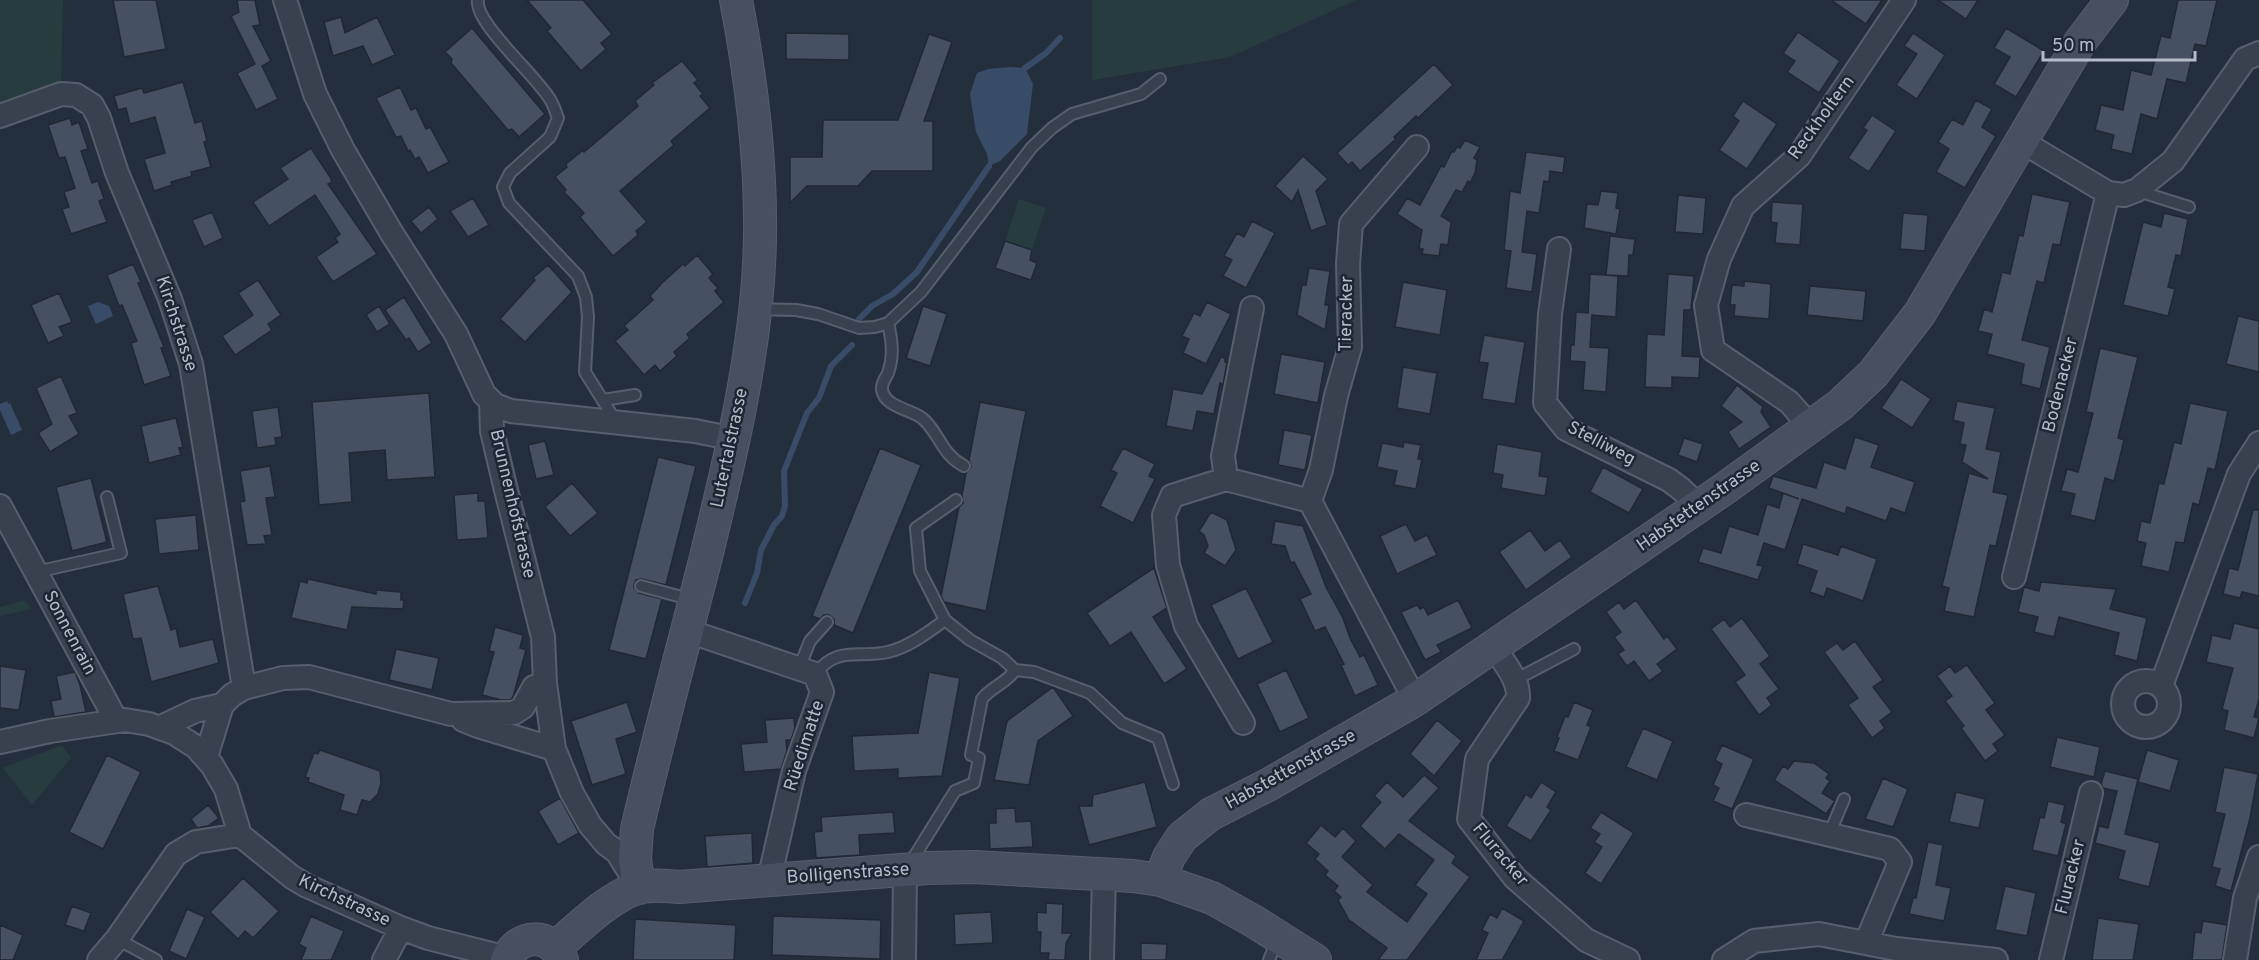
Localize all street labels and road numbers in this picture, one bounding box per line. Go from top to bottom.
street label: Reckholtern [1784,71,1860,165]
street label: Kirchstrasse [150,273,202,375]
street label: Tieracker [1335,276,1359,352]
street label: Bodenacker [2038,335,2084,435]
street label: Lutertalstrasse [706,386,754,510]
street label: Stelliweg [1563,417,1639,471]
street label: Brunnenhofstrasse [484,427,540,581]
street label: Habstettenstrasse [1633,455,1765,557]
street label: Sonnenrain [37,587,101,679]
street label: Rüedimatte [780,698,830,794]
street label: Habstettenstrasse [1222,725,1360,815]
street label: Fluracker [1467,818,1533,892]
street label: Fluracker [2051,837,2091,917]
street label: Bolligenstrasse [786,858,910,890]
street label: Kirchstrasse [294,870,394,932]

